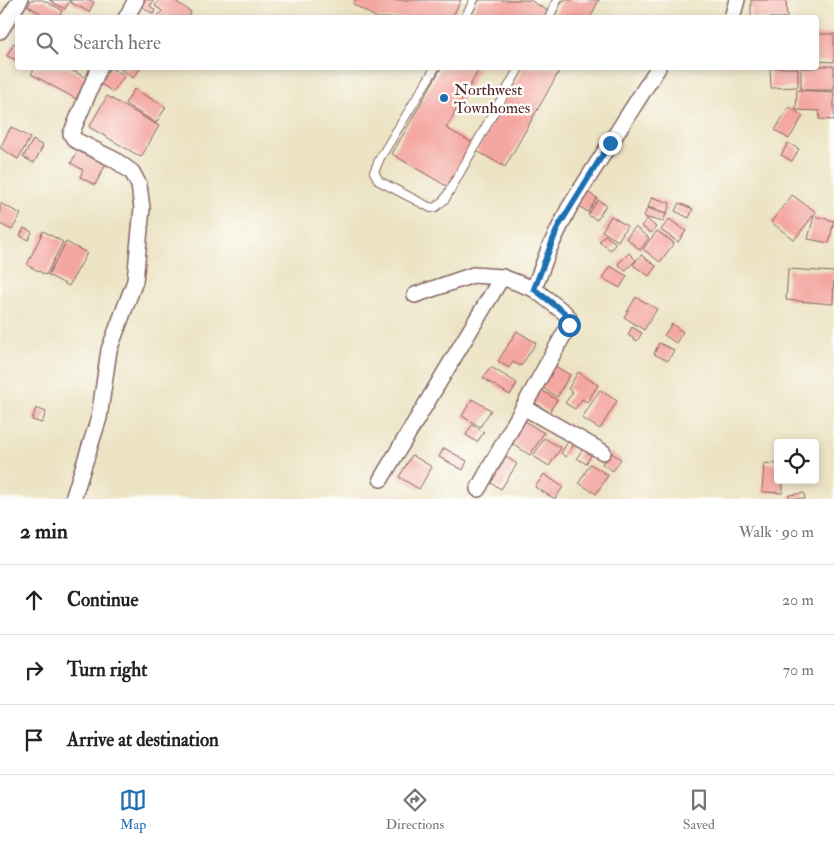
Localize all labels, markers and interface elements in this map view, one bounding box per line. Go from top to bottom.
search box [15,15,819,70]
icon: search [33,29,61,57]
text: Search here [73,31,161,55]
place label: Northwest Townhomes [454,80,530,118]
marker: Northwest Townhomes [438,92,450,104]
route end [599,132,622,155]
route start [558,314,581,337]
map controls [774,439,819,484]
button: locate [774,439,819,484]
text: 2 min [20,518,68,545]
text: Walk · 90 m [739,522,814,542]
icon: ahead [20,586,48,614]
text: Continue [67,588,138,612]
text: 20 m [782,590,814,610]
icon: right [20,656,48,684]
text: Turn right [67,658,147,682]
text: 70 m [783,660,814,680]
icon: arrive [20,726,48,754]
text: Arrive at destination [67,728,219,752]
tab: Map [119,786,147,833]
tab: Directions [386,786,444,833]
tab: Saved [683,786,715,833]

